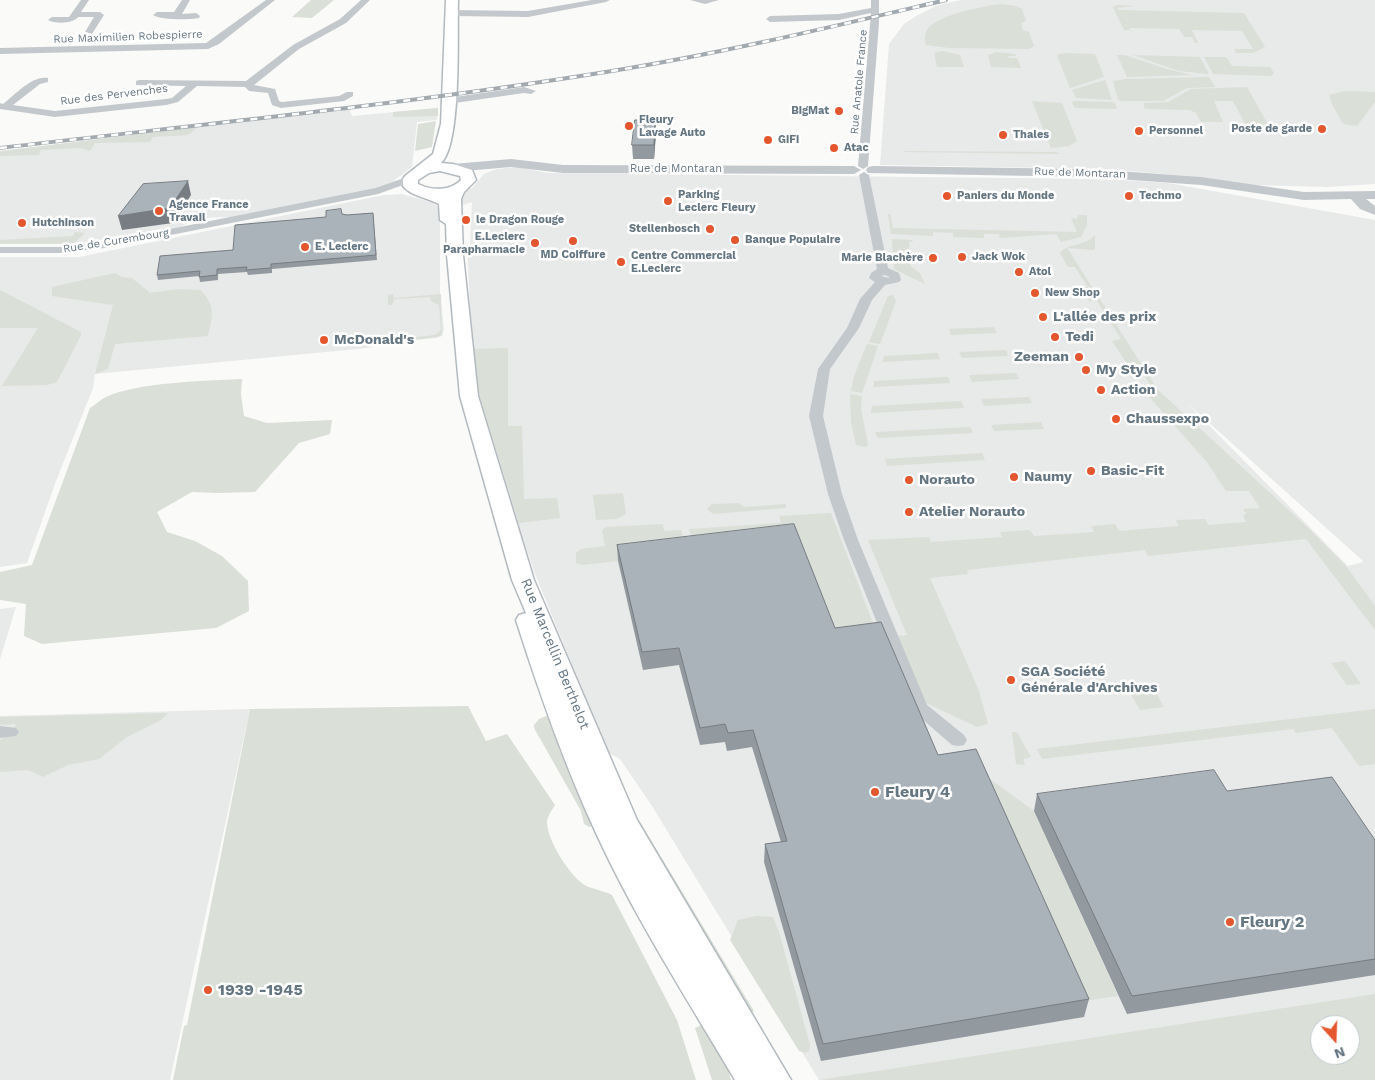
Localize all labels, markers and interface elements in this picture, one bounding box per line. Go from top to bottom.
street label: Rue Maximilien Robespierre [53,28,203,46]
street label: Rue Anatole France [848,29,870,135]
street label: Rue des Pervenches [59,82,169,108]
place label: BigMat [791,104,829,118]
marker: BigMat [833,105,845,117]
place label: Fleury Lavage Auto [639,113,706,139]
marker: Fleury Lavage Auto [623,120,635,132]
place label: Poste de garde [1231,122,1312,136]
marker: Poste de garde [1316,123,1328,135]
place label: Personnel [1149,124,1203,138]
marker: Personnel [1133,125,1145,137]
place label: Thales [1013,128,1049,142]
marker: Thales [997,129,1009,141]
place label: GiFi [778,133,799,147]
marker: GiFi [762,134,774,146]
place label: Atac [844,141,869,155]
marker: Atac [828,142,840,154]
street label: Rue de Montaran [630,162,722,176]
street label: Rue de Montaran [1034,165,1126,181]
place label: Parking Leclerc Fleury [678,188,756,214]
place label: Paniers du Monde [957,189,1054,203]
place label: Techmo [1139,189,1182,203]
marker: Paniers du Monde [941,190,953,202]
marker: Techmo [1123,190,1135,202]
marker: Parking Leclerc Fleury [662,195,674,207]
place label: Agence France Travail [169,198,249,224]
marker: Agence France Travail [153,205,165,217]
place label: le Dragon Rouge [476,213,564,227]
marker: le Dragon Rouge [460,214,472,226]
place label: Hutchinson [32,216,94,230]
marker: Hutchinson [16,217,28,229]
place label: Stellenbosch [629,222,700,236]
marker: Stellenbosch [704,223,716,235]
street label: Rue de Curembourg [62,226,170,256]
place label: E.Leclerc Parapharmacie [443,230,525,256]
place label: Banque Populaire [745,233,841,247]
marker: Banque Populaire [729,234,741,246]
marker: MD Coiffure [567,235,579,247]
marker: E.Leclerc Parapharmacie [529,237,541,249]
place label: E. Leclerc [315,240,368,254]
marker: E. Leclerc [299,241,311,253]
place label: MD Coiffure [540,248,606,262]
place label: Centre Commercial E.Leclerc [631,249,736,275]
place label: Jack Wok [972,250,1025,264]
place label: Marie Blachère [841,251,923,265]
marker: Jack Wok [956,251,968,263]
marker: Marie Blachère [927,252,939,264]
marker: Centre Commercial E.Leclerc [615,256,627,268]
place label: Atol [1029,265,1051,279]
marker: Atol [1013,266,1025,278]
place label: New Shop [1045,286,1100,300]
marker: New Shop [1029,287,1041,299]
place label: L'allée des prix [1053,309,1156,325]
marker: L'allée des prix [1037,311,1049,323]
place label: Tedi [1065,329,1094,345]
marker: Tedi [1049,331,1061,343]
place label: McDonald's [334,332,414,348]
marker: McDonald's [318,334,330,346]
place label: Zeeman [1014,349,1069,365]
marker: Zeeman [1073,351,1085,363]
place label: My Style [1096,362,1156,378]
marker: My Style [1080,364,1092,376]
place label: Action [1111,382,1155,398]
marker: Action [1095,384,1107,396]
place label: Chaussexpo [1126,411,1209,427]
marker: Chaussexpo [1110,413,1122,425]
place label: Basic-Fit [1101,463,1164,479]
marker: Basic-Fit [1085,465,1097,477]
place label: Naumy [1024,469,1072,485]
marker: Naumy [1008,471,1020,483]
place label: Norauto [919,472,975,488]
marker: Norauto [903,474,915,486]
place label: Atelier Norauto [919,504,1025,520]
marker: Atelier Norauto [903,506,915,518]
street label: Rue Marcellin Berthelot [517,576,593,732]
place label: SGA Société Générale d'Archives [1021,664,1157,696]
marker: SGA Société Générale d'Archives [1005,674,1017,686]
place label: Fleury 4 [885,782,950,802]
marker: Fleury 4 [869,786,881,798]
place label: Fleury 2 [1240,912,1304,932]
marker: Fleury 2 [1224,916,1236,928]
place label: 1939 -1945 [218,980,303,1000]
marker: 1939 -1945 [202,984,214,996]
north arrow [1310,1015,1360,1065]
text: N [1332,1044,1347,1062]

